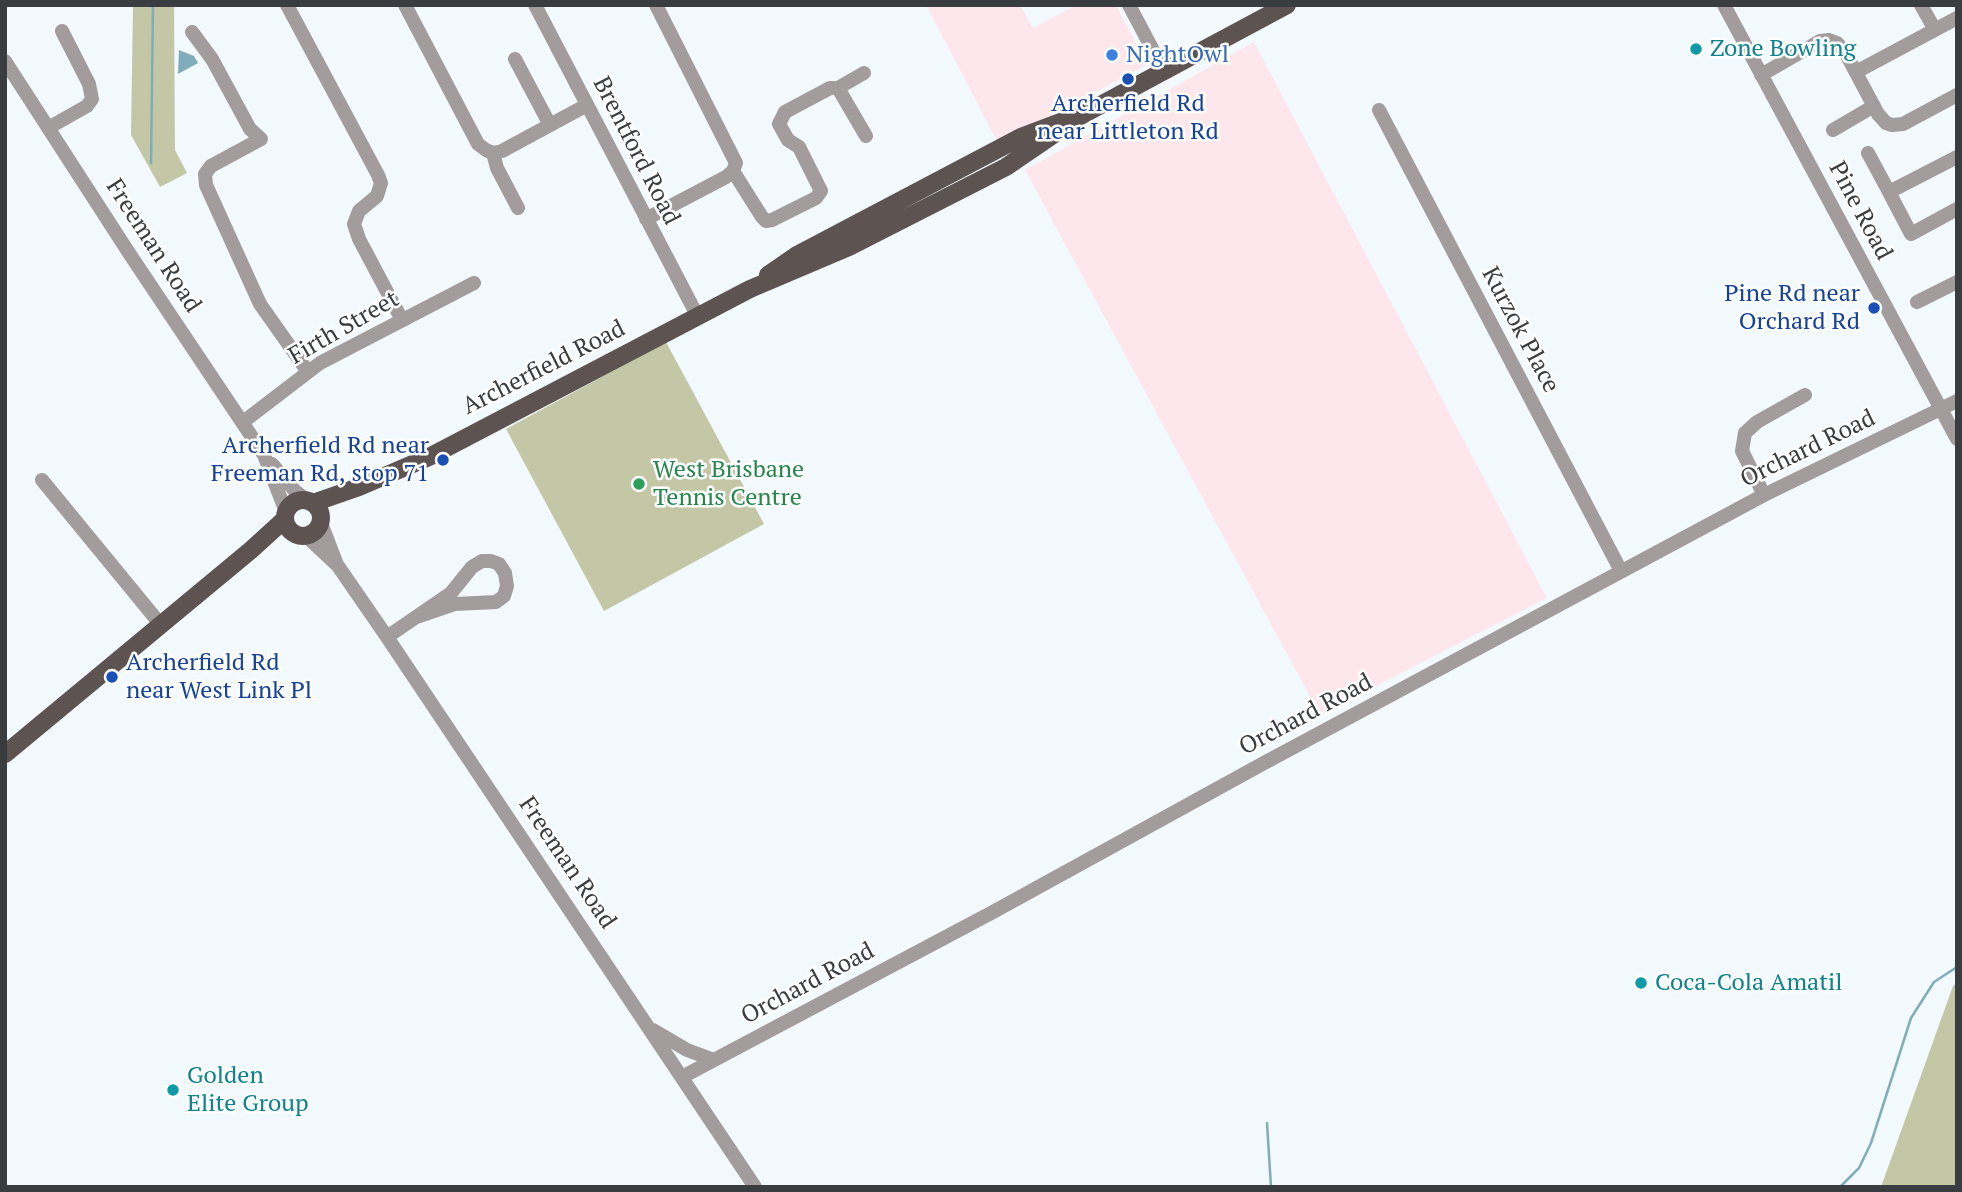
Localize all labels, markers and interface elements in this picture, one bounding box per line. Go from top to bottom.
place label: Zone Bowling [1710,35,1856,63]
place label: NightOwl [1126,41,1229,69]
marker: Zone Bowling [1688,41,1704,57]
marker: NightOwl [1104,47,1120,63]
marker: Archerfield Rd near Littleton Rd [1120,71,1136,87]
street label: Brentford Road [586,72,686,230]
place label: Archerfield Rd near Littleton Rd [1037,90,1219,146]
street label: Pine Road [1822,157,1898,265]
street label: Freeman Road [99,174,207,318]
street label: Kurzok Place [1475,262,1565,398]
place label: Pine Rd near Orchard Rd [1724,280,1860,336]
street label: Firth Street [284,285,404,371]
marker: Pine Rd near Orchard Rd [1866,300,1882,316]
street label: Archerfield Road [458,315,630,421]
street label: Orchard Road [1736,404,1880,494]
place label: Archerfield Rd near Freeman Rd, stop 71 [211,432,429,488]
marker: Archerfield Rd near Freeman Rd, stop 71 [435,452,451,468]
place label: West Brisbane Tennis Centre [653,456,804,512]
marker: West Brisbane Tennis Centre [631,476,647,492]
place label: Archerfield Rd near West Link Pl [126,649,312,705]
street label: Orchard Road [1235,668,1377,762]
marker: Archerfield Rd near West Link Pl [104,669,120,685]
street label: Freeman Road [512,792,622,934]
street label: Orchard Road [737,937,879,1031]
place label: Coca-Cola Amatil [1655,969,1843,997]
marker: Coca-Cola Amatil [1633,975,1649,991]
place label: Golden Elite Group [187,1062,309,1118]
marker: Golden Elite Group [165,1082,181,1098]

